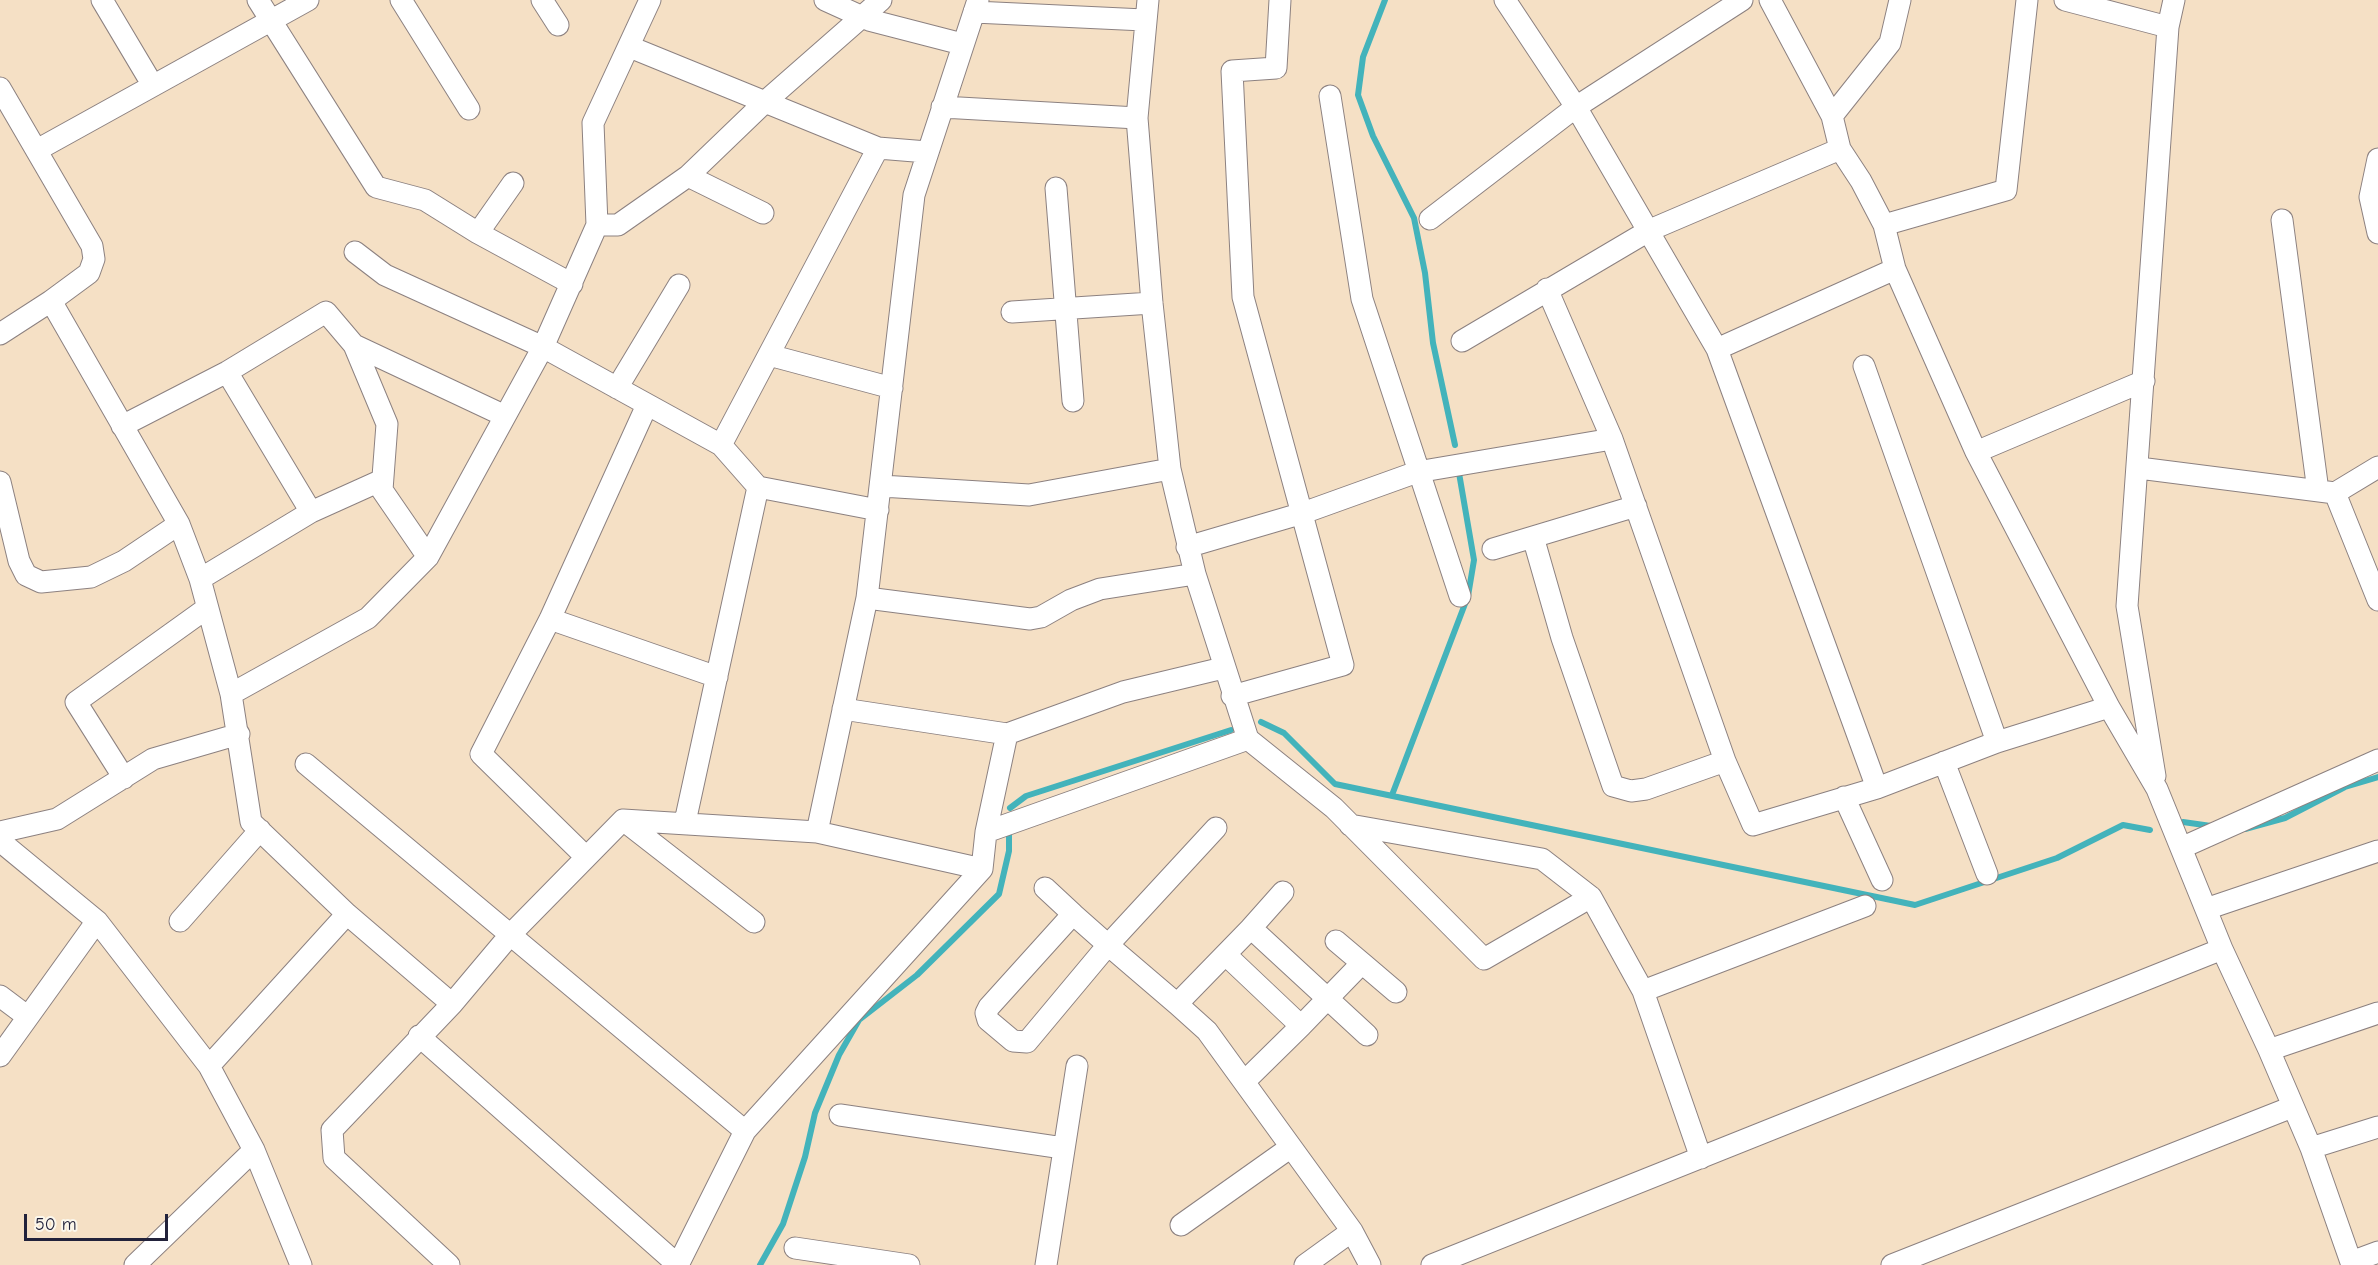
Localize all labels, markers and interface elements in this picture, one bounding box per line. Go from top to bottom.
scale bar [27,1202,171,1240]
text: 50 m [35,1214,77,1235]

